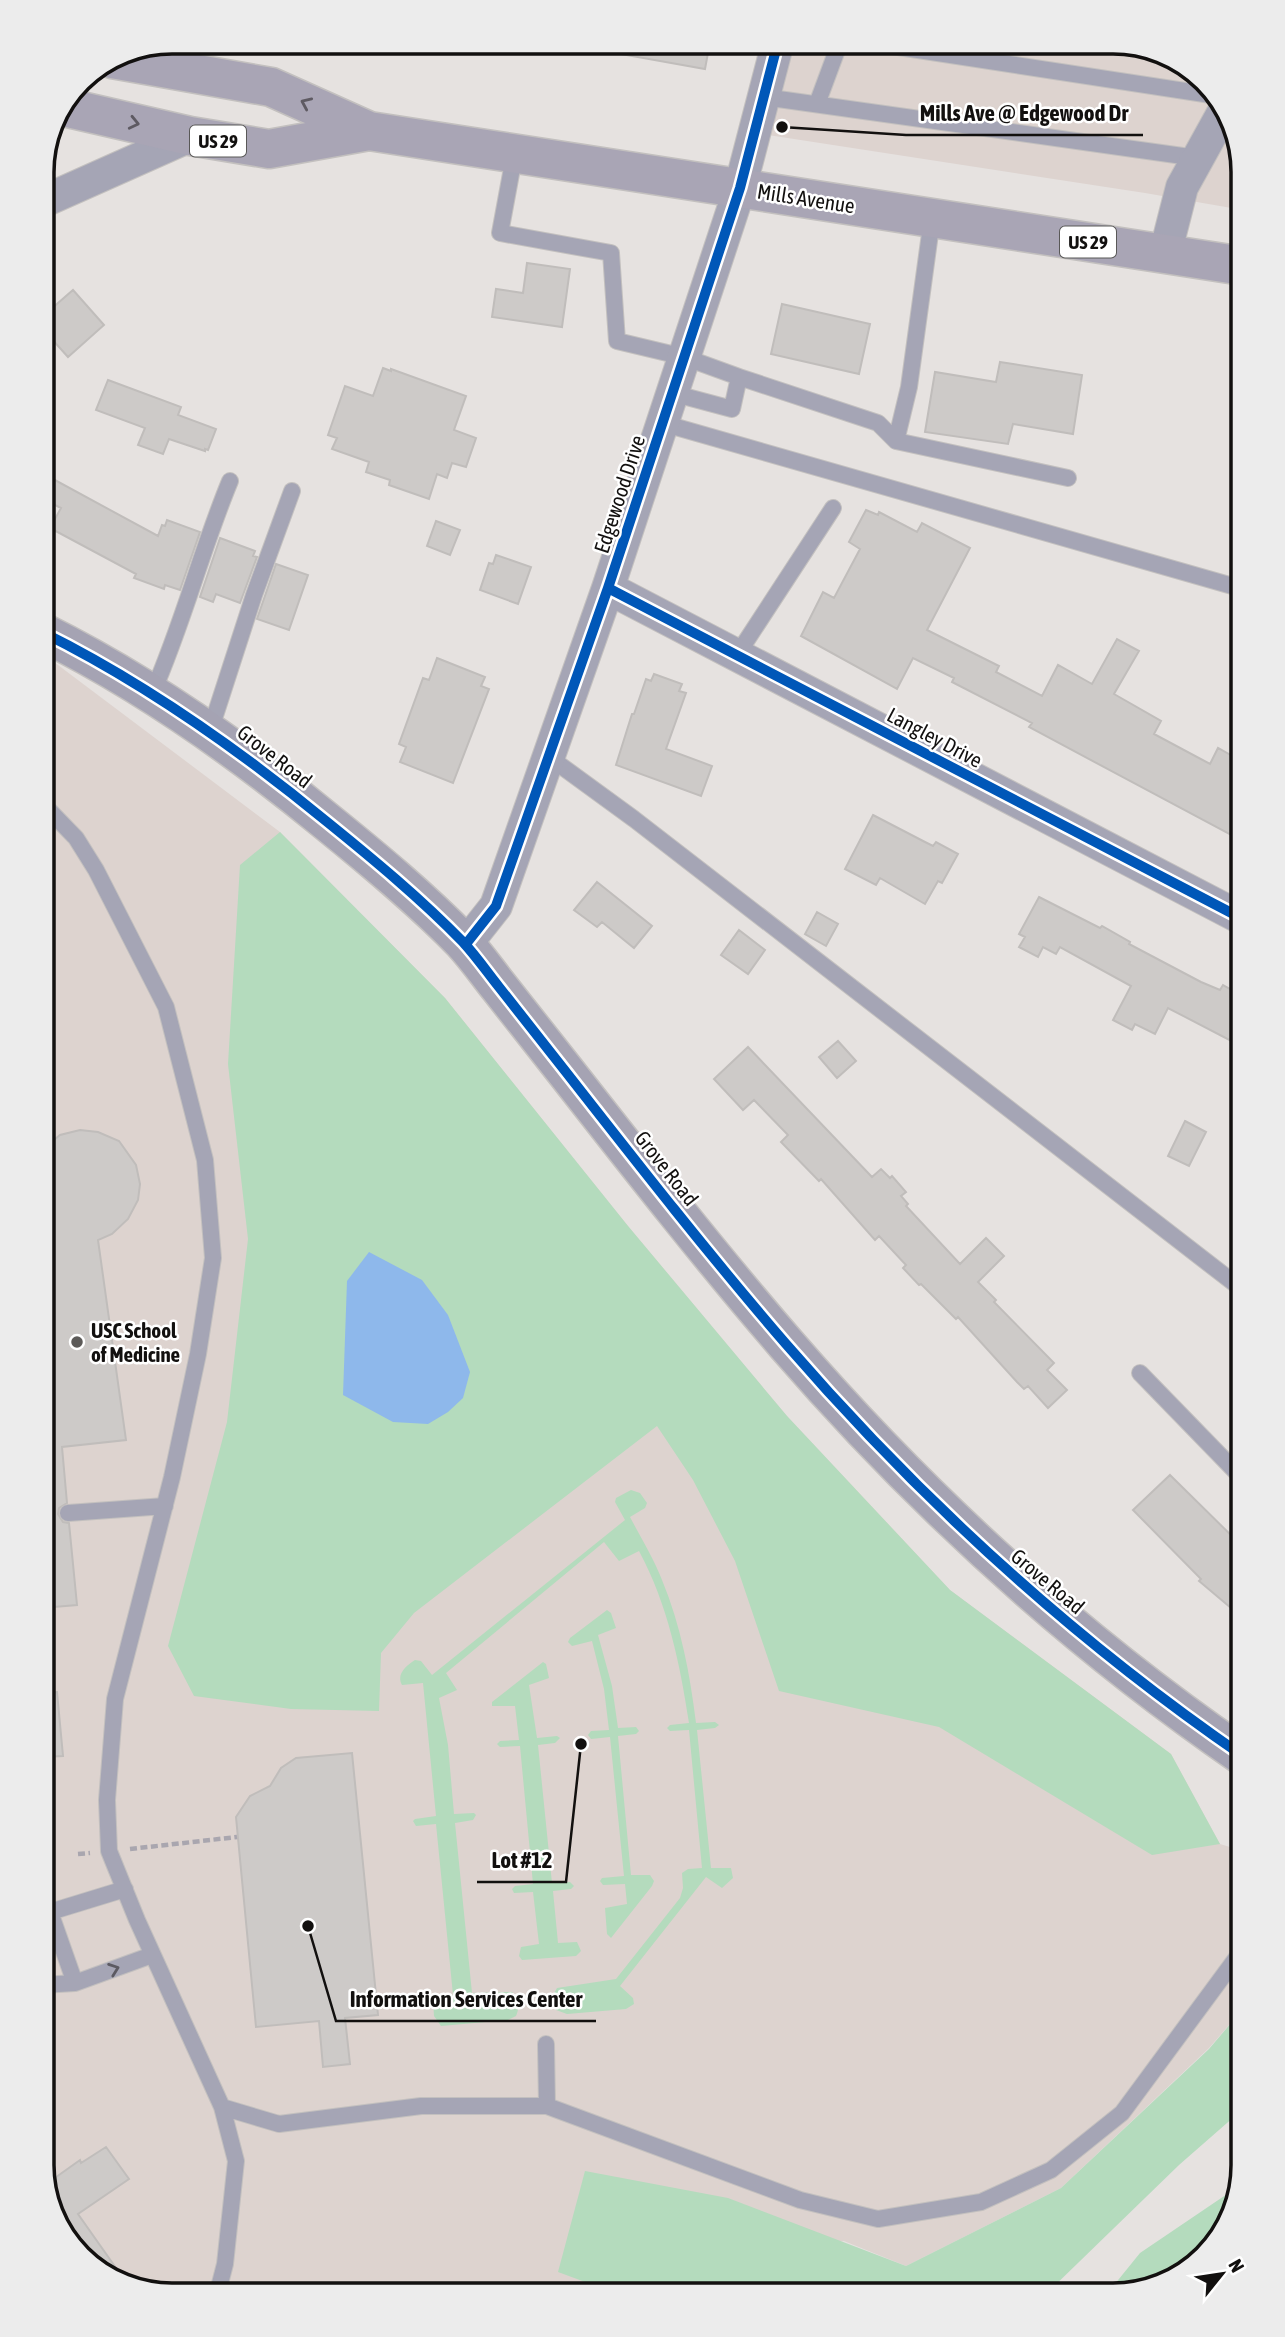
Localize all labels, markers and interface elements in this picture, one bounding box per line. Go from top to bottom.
callout: Mills Ave @ Edgewood Dr [906,91,1143,135]
one-way arrow [301,97,313,111]
text: Mills Ave @ Edgewood Dr [920,100,1129,126]
one-way arrow [128,115,140,129]
road number: US 29 [190,125,246,156]
street label: Mills Avenue [756,178,856,218]
road number: US 29 [1060,226,1116,258]
street label: Edgewood Drive [589,432,649,556]
street label: Langley Drive [883,702,987,772]
street label: Grove Road [233,719,317,793]
street label: Grove Road [630,1126,704,1210]
place label: USC School of Medicine [91,1318,180,1366]
marker: USC School of Medicine [69,1334,85,1350]
street label: Grove Road [1007,1544,1089,1618]
callout: Lot #12 [477,1838,566,1882]
text: Lot #12 [491,1847,553,1873]
one-way arrow [107,1963,119,1977]
callout: Information Services Center [336,1977,596,2021]
text: Information Services Center [350,1986,584,2012]
north arrow [1187,2239,1257,2309]
text: N [1224,2255,1249,2276]

